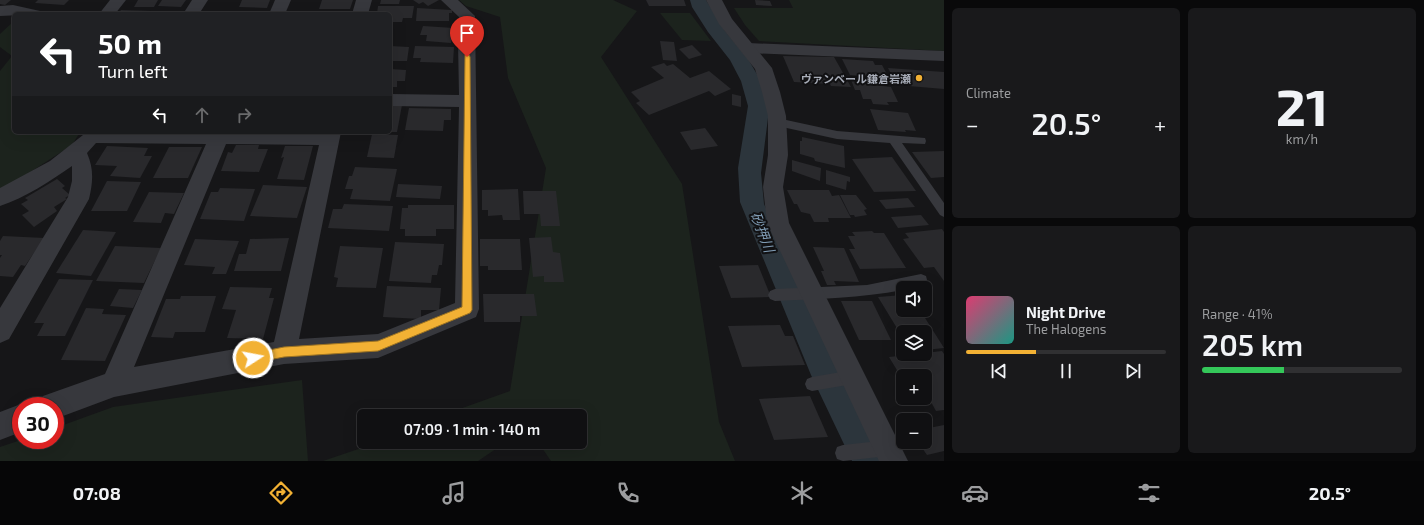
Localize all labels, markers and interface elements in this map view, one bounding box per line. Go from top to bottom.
pin [450,16,484,57]
icon: arrive [456,22,478,44]
text: 50 m [98,26,162,60]
icon: left [32,28,84,80]
text: Turn left [98,60,168,82]
place label: ヴァンベール鎌倉岩瀬 [801,72,911,85]
marker: ヴァンベール鎌倉岩瀬 [914,73,924,83]
text: 21 [1276,74,1328,136]
text: Climate [966,85,1011,101]
icon: left [149,104,171,126]
icon: ahead [191,104,213,126]
icon: right [233,104,255,126]
text: 20.5° [1031,105,1101,141]
text: − [966,111,979,137]
text: + [1154,111,1166,137]
text: km/h [1286,131,1318,147]
water label: 砂押川 [748,209,779,257]
map controls [896,281,932,449]
button: sound [896,281,932,317]
text: Night Drive [1026,303,1106,321]
text: Range · 41% [1202,306,1273,322]
text: The Halogens [1026,321,1106,337]
button: layers [896,325,932,361]
text: 205 km [1202,326,1303,362]
position arrow [232,337,274,379]
icon: previous [988,360,1010,382]
icon: pause [1055,360,1077,382]
icon: next [1122,360,1144,382]
button: + [896,369,932,405]
speed limit sign: 30 [12,397,64,449]
button: − [896,413,932,449]
text: 07:09 · 1 min · 140 m [404,420,540,438]
icon: directions [267,479,295,507]
icon: music [440,479,468,507]
icon: phone [614,479,642,507]
icon: climate [788,479,816,507]
icon: car [961,479,989,507]
icon: filters [1135,479,1163,507]
text: 07:08 [73,482,121,504]
text: 20.5° [1309,482,1351,504]

